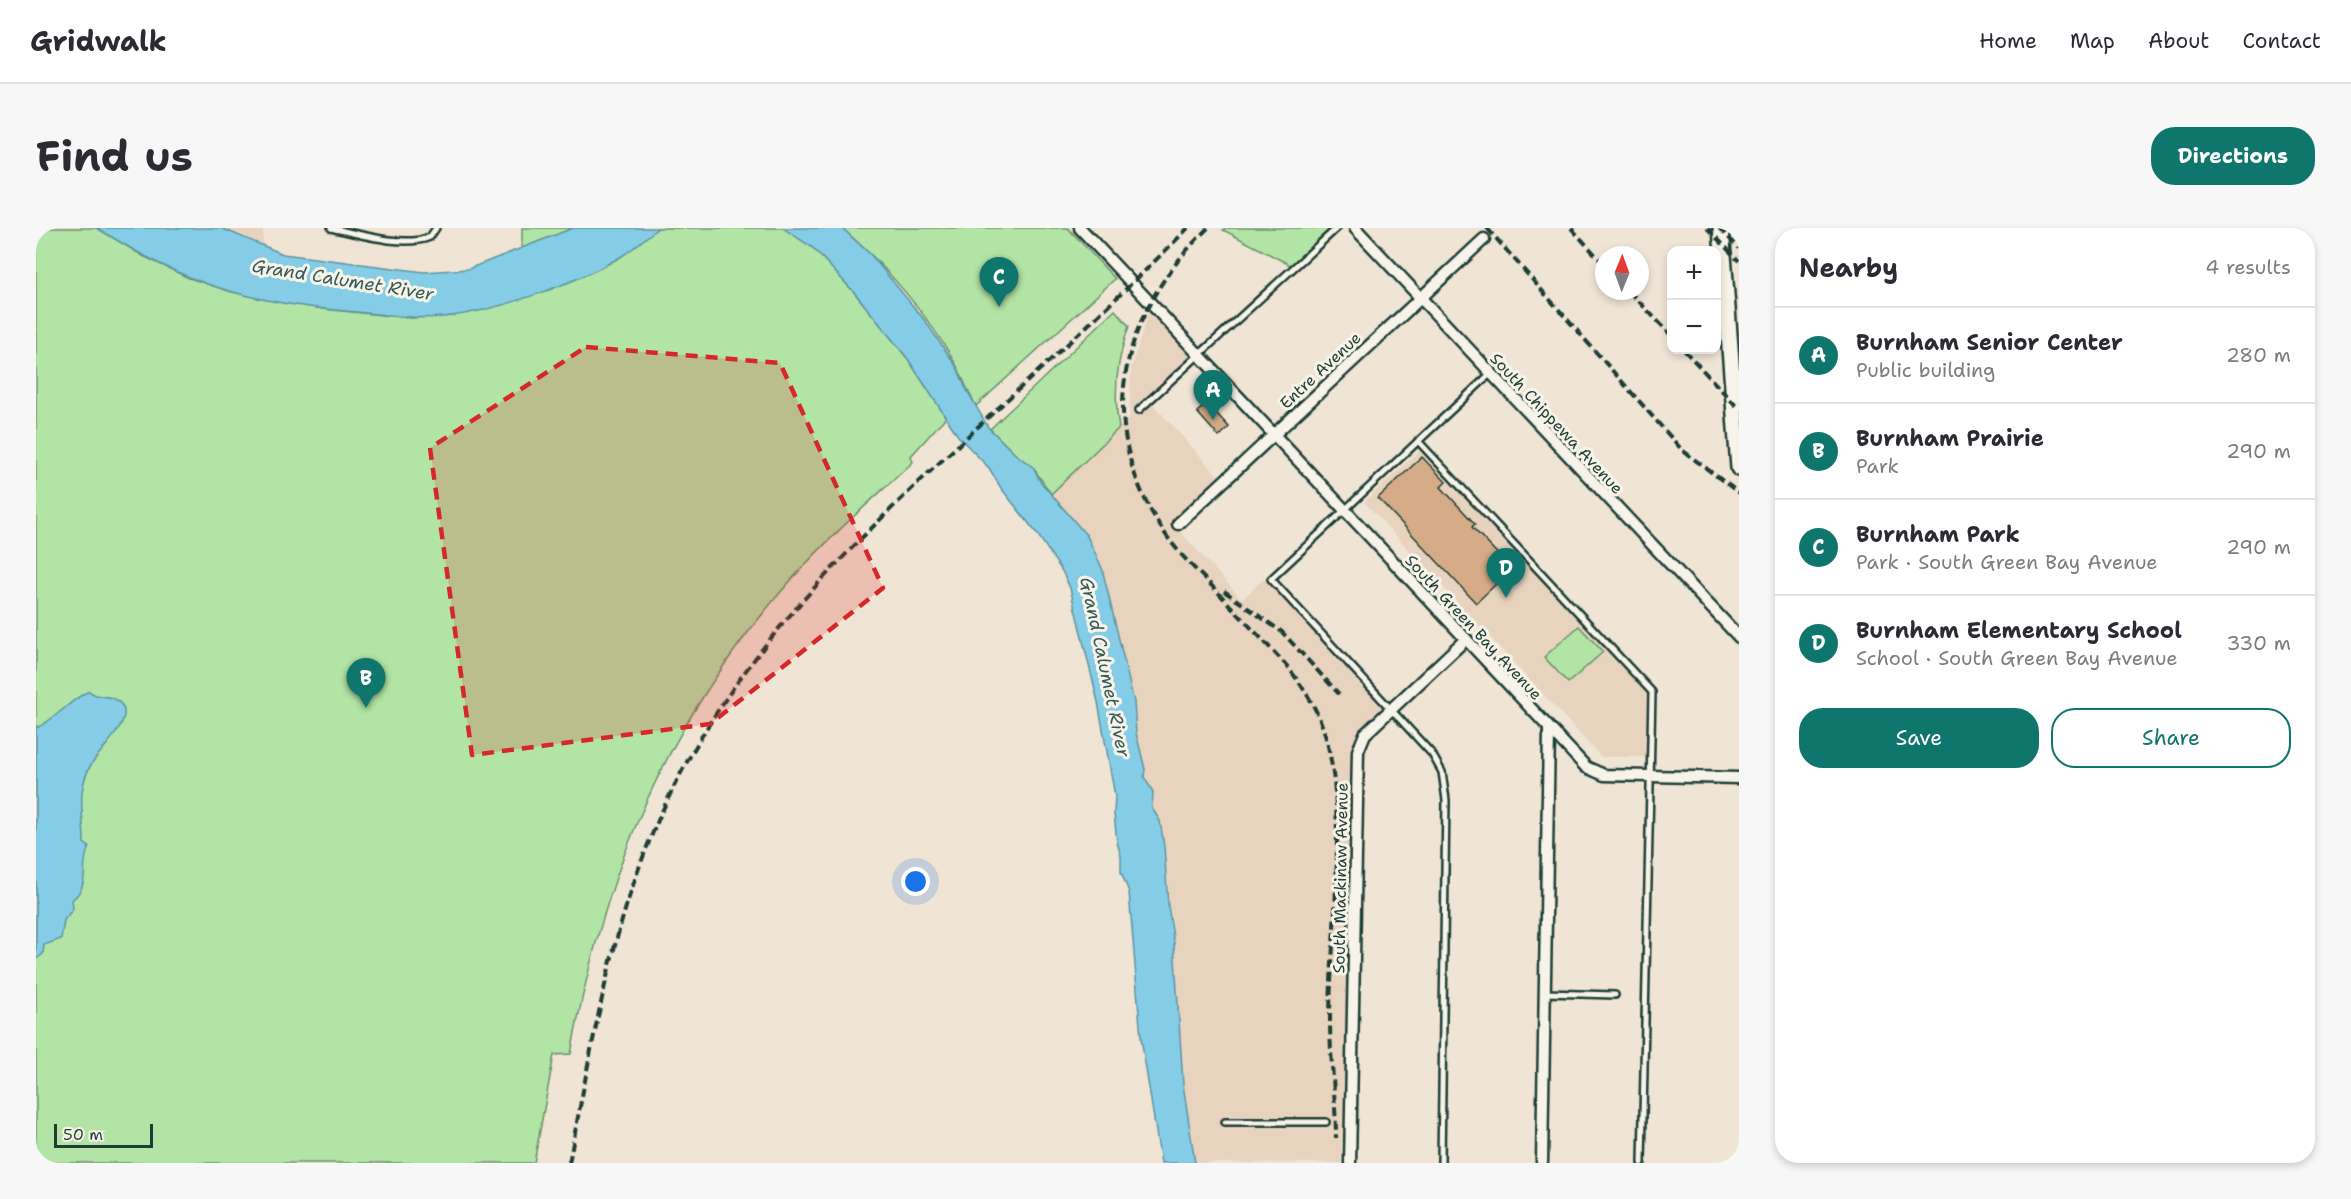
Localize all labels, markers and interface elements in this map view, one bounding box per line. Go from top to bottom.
text: Gridwalk [30,22,167,60]
text: Home [1979,27,2037,55]
text: Map [2070,27,2115,55]
text: About [2148,27,2209,55]
text: Contact [2242,27,2321,55]
button: Directions [2151,127,2315,185]
text: Find us [36,128,193,184]
north arrow [1595,246,1649,300]
map controls [1667,246,1721,354]
button: + [1667,246,1721,300]
text: Nearby [1799,250,1898,285]
water label: Grand Calumet River [250,254,436,306]
text: 4 results [2205,254,2291,280]
pin: C [980,257,1018,307]
button: − [1667,300,1721,354]
street label: Entre Avenue [1275,327,1365,413]
text: Burnham Senior Center [1856,328,2123,357]
text: A [1811,342,1826,368]
text: 280 m [2226,342,2291,368]
street label: South Chippewa Avenue [1486,348,1628,498]
text: Public building [1856,357,1995,383]
pin: A [1194,370,1232,420]
text: Burnham Prairie [1856,424,2044,453]
text: B [1812,438,1825,464]
text: 290 m [2226,438,2291,464]
text: Park [1856,453,1899,479]
text: Burnham Park [1856,520,2020,549]
text: C [1812,534,1825,560]
text: 290 m [2226,534,2291,560]
pin: D [1486,548,1526,598]
text: Park · South Green Bay Avenue [1856,549,2158,575]
street label: South Green Bay Avenue [1401,550,1547,705]
water label: Grand Calumet River [1074,575,1136,760]
text: Burnham Elementary School [1856,616,2182,645]
text: D [1811,630,1826,656]
text: 330 m [2227,630,2291,656]
text: School · South Green Bay Avenue [1856,645,2178,671]
pin: B [346,658,386,708]
button: Save [1799,708,2039,768]
button: Share [2051,708,2291,768]
street label: South Mackinaw Avenue [1328,782,1353,974]
your location [901,867,930,896]
scale bar [54,1121,153,1148]
text: 50 m [63,1124,103,1145]

